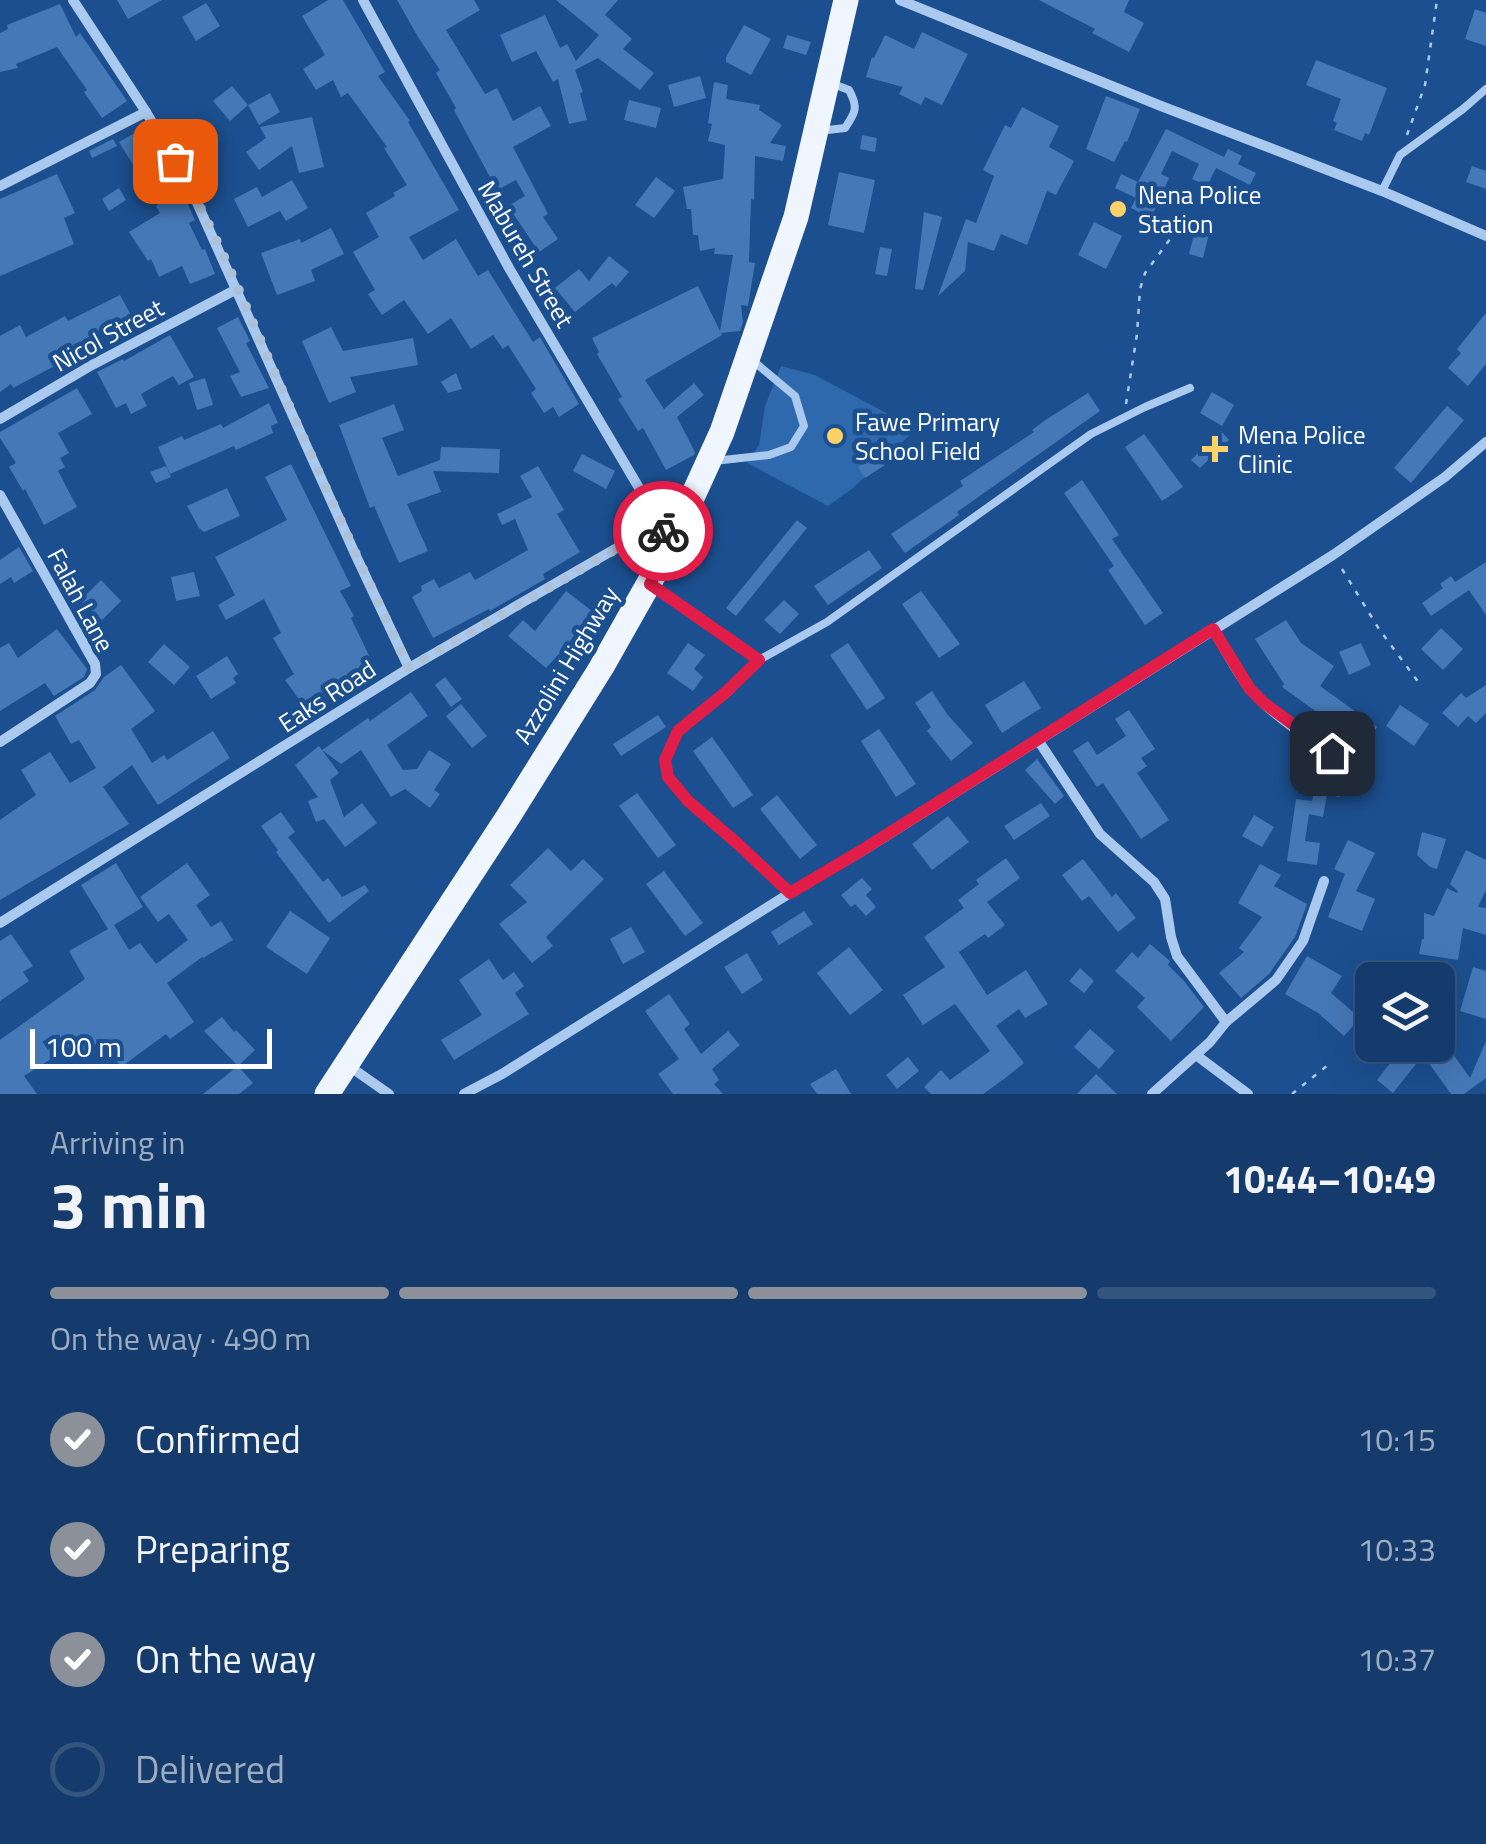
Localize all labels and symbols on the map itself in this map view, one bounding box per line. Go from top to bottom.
pin [133,119,218,204]
street label: Mabureh Street [468,173,584,335]
place label: Nena Police Station [1138,176,1261,243]
marker: Nena Police Station [1107,198,1129,220]
street label: Nicol Street [45,289,171,381]
place label: Fawe Primary School Field [855,403,1000,470]
place label: Mena Police Clinic [1238,416,1366,483]
marker: Fawe Primary School Field [824,425,846,447]
marker: Mena Police Clinic [1202,436,1228,462]
courier [613,481,713,581]
street label: Falah Lane [38,541,124,659]
street label: Azzolini Highway [504,579,628,751]
street label: Eaks Road [271,650,383,742]
pin [1290,711,1375,796]
scale bar [30,1024,272,1068]

